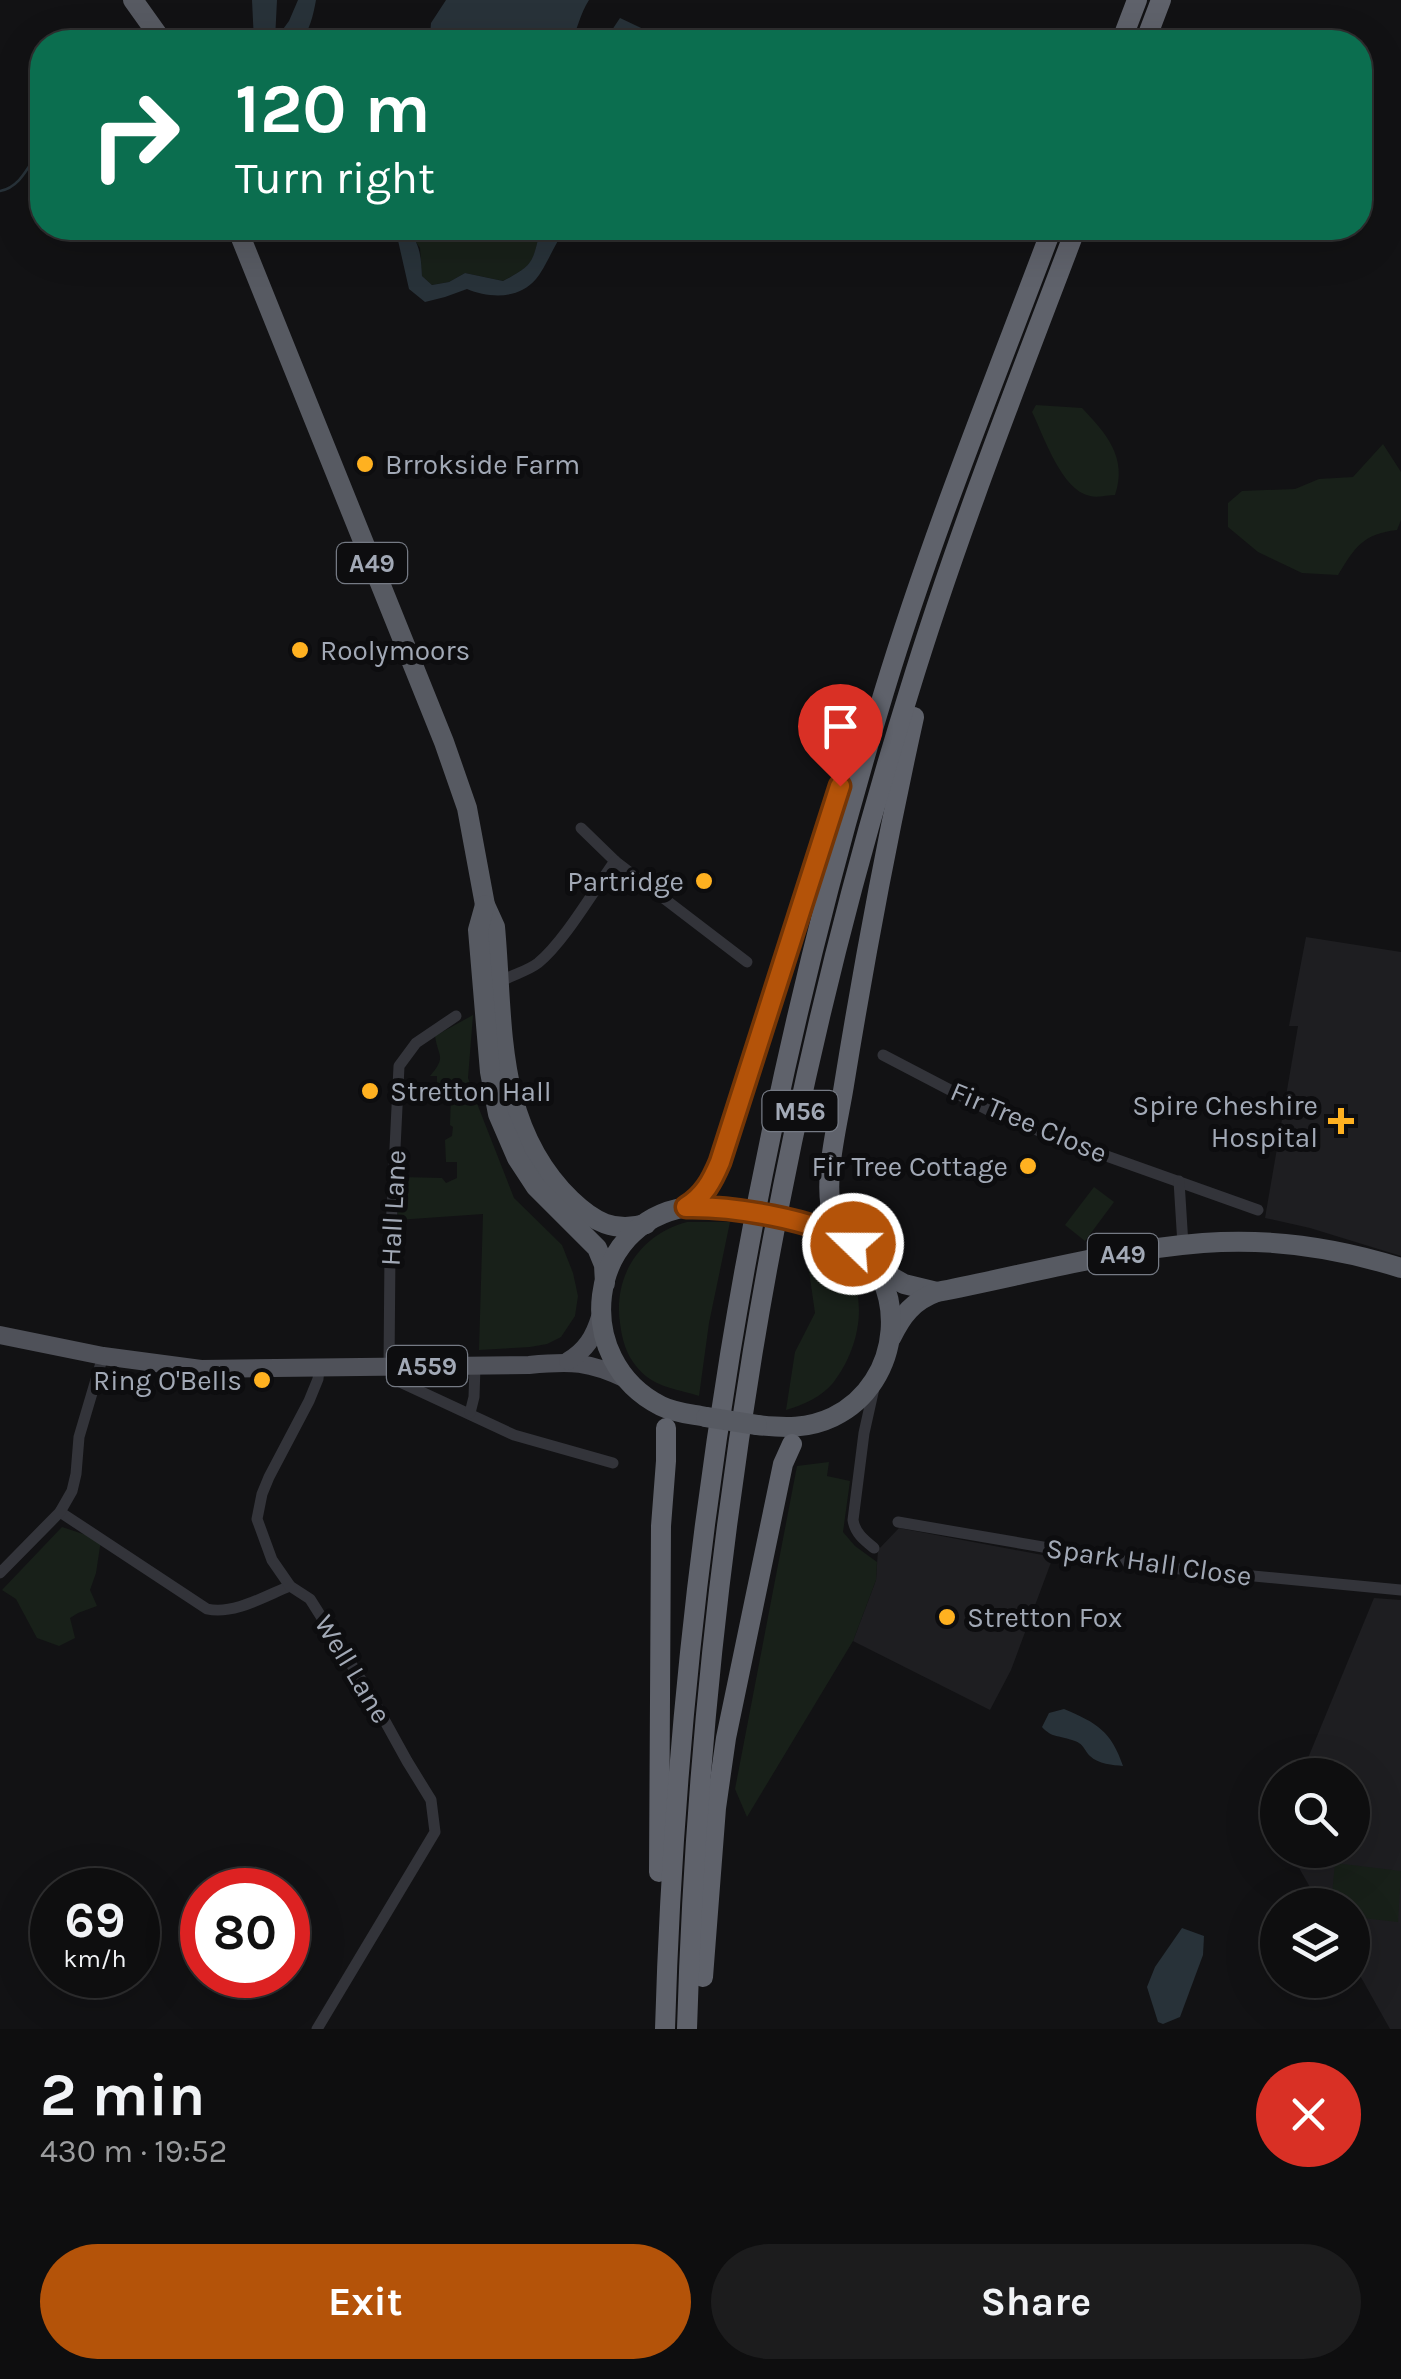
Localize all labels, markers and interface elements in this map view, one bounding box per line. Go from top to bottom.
text: 120 m [235,68,431,150]
icon: right [70,70,200,200]
text: Turn right [235,152,435,204]
place label: Brrokside Farm [385,448,580,481]
marker: Brrokside Farm [354,453,376,475]
road number: A49 [337,543,407,583]
place label: Roolymoors [320,634,470,667]
marker: Roolymoors [289,639,311,661]
pin [798,684,883,787]
icon: arrive [813,699,868,754]
place label: Partridge [567,865,684,898]
marker: Partridge [693,870,715,892]
street label: Fir Tree Close [946,1074,1112,1170]
place label: Stretton Hall [390,1075,552,1108]
marker: Stretton Hall [359,1080,381,1102]
place label: Spire Cheshire Hospital [1132,1089,1318,1154]
road number: M56 [762,1091,838,1131]
marker: Spire Cheshire Hospital [1328,1108,1354,1134]
street label: Hall Lane [373,1149,413,1267]
place label: Fir Tree Cottage [812,1150,1008,1183]
marker: Fir Tree Cottage [1017,1155,1039,1177]
position arrow [801,1192,905,1296]
road number: A49 [1088,1234,1158,1274]
road number: A559 [387,1346,467,1386]
place label: Ring O'Bells [93,1364,242,1397]
marker: Ring O'Bells [251,1369,273,1391]
street label: Spark Hall Close [1044,1531,1254,1593]
place label: Stretton Fox [967,1601,1122,1634]
marker: Stretton Fox [936,1606,958,1628]
street label: Well Lane [308,1609,398,1729]
map controls [1260,1758,1370,1998]
button: search [1260,1758,1370,1868]
speed limit sign: 80 [180,1868,310,1998]
button: layers [1260,1888,1370,1998]
text: 69 [65,1891,125,1950]
text: km/h [63,1944,127,1973]
text: 2 min [40,2060,205,2130]
button: close [1256,2062,1361,2167]
text: 430 m · 19:52 [40,2133,227,2170]
button: Exit [40,2244,691,2359]
button: Share [711,2244,1361,2359]

